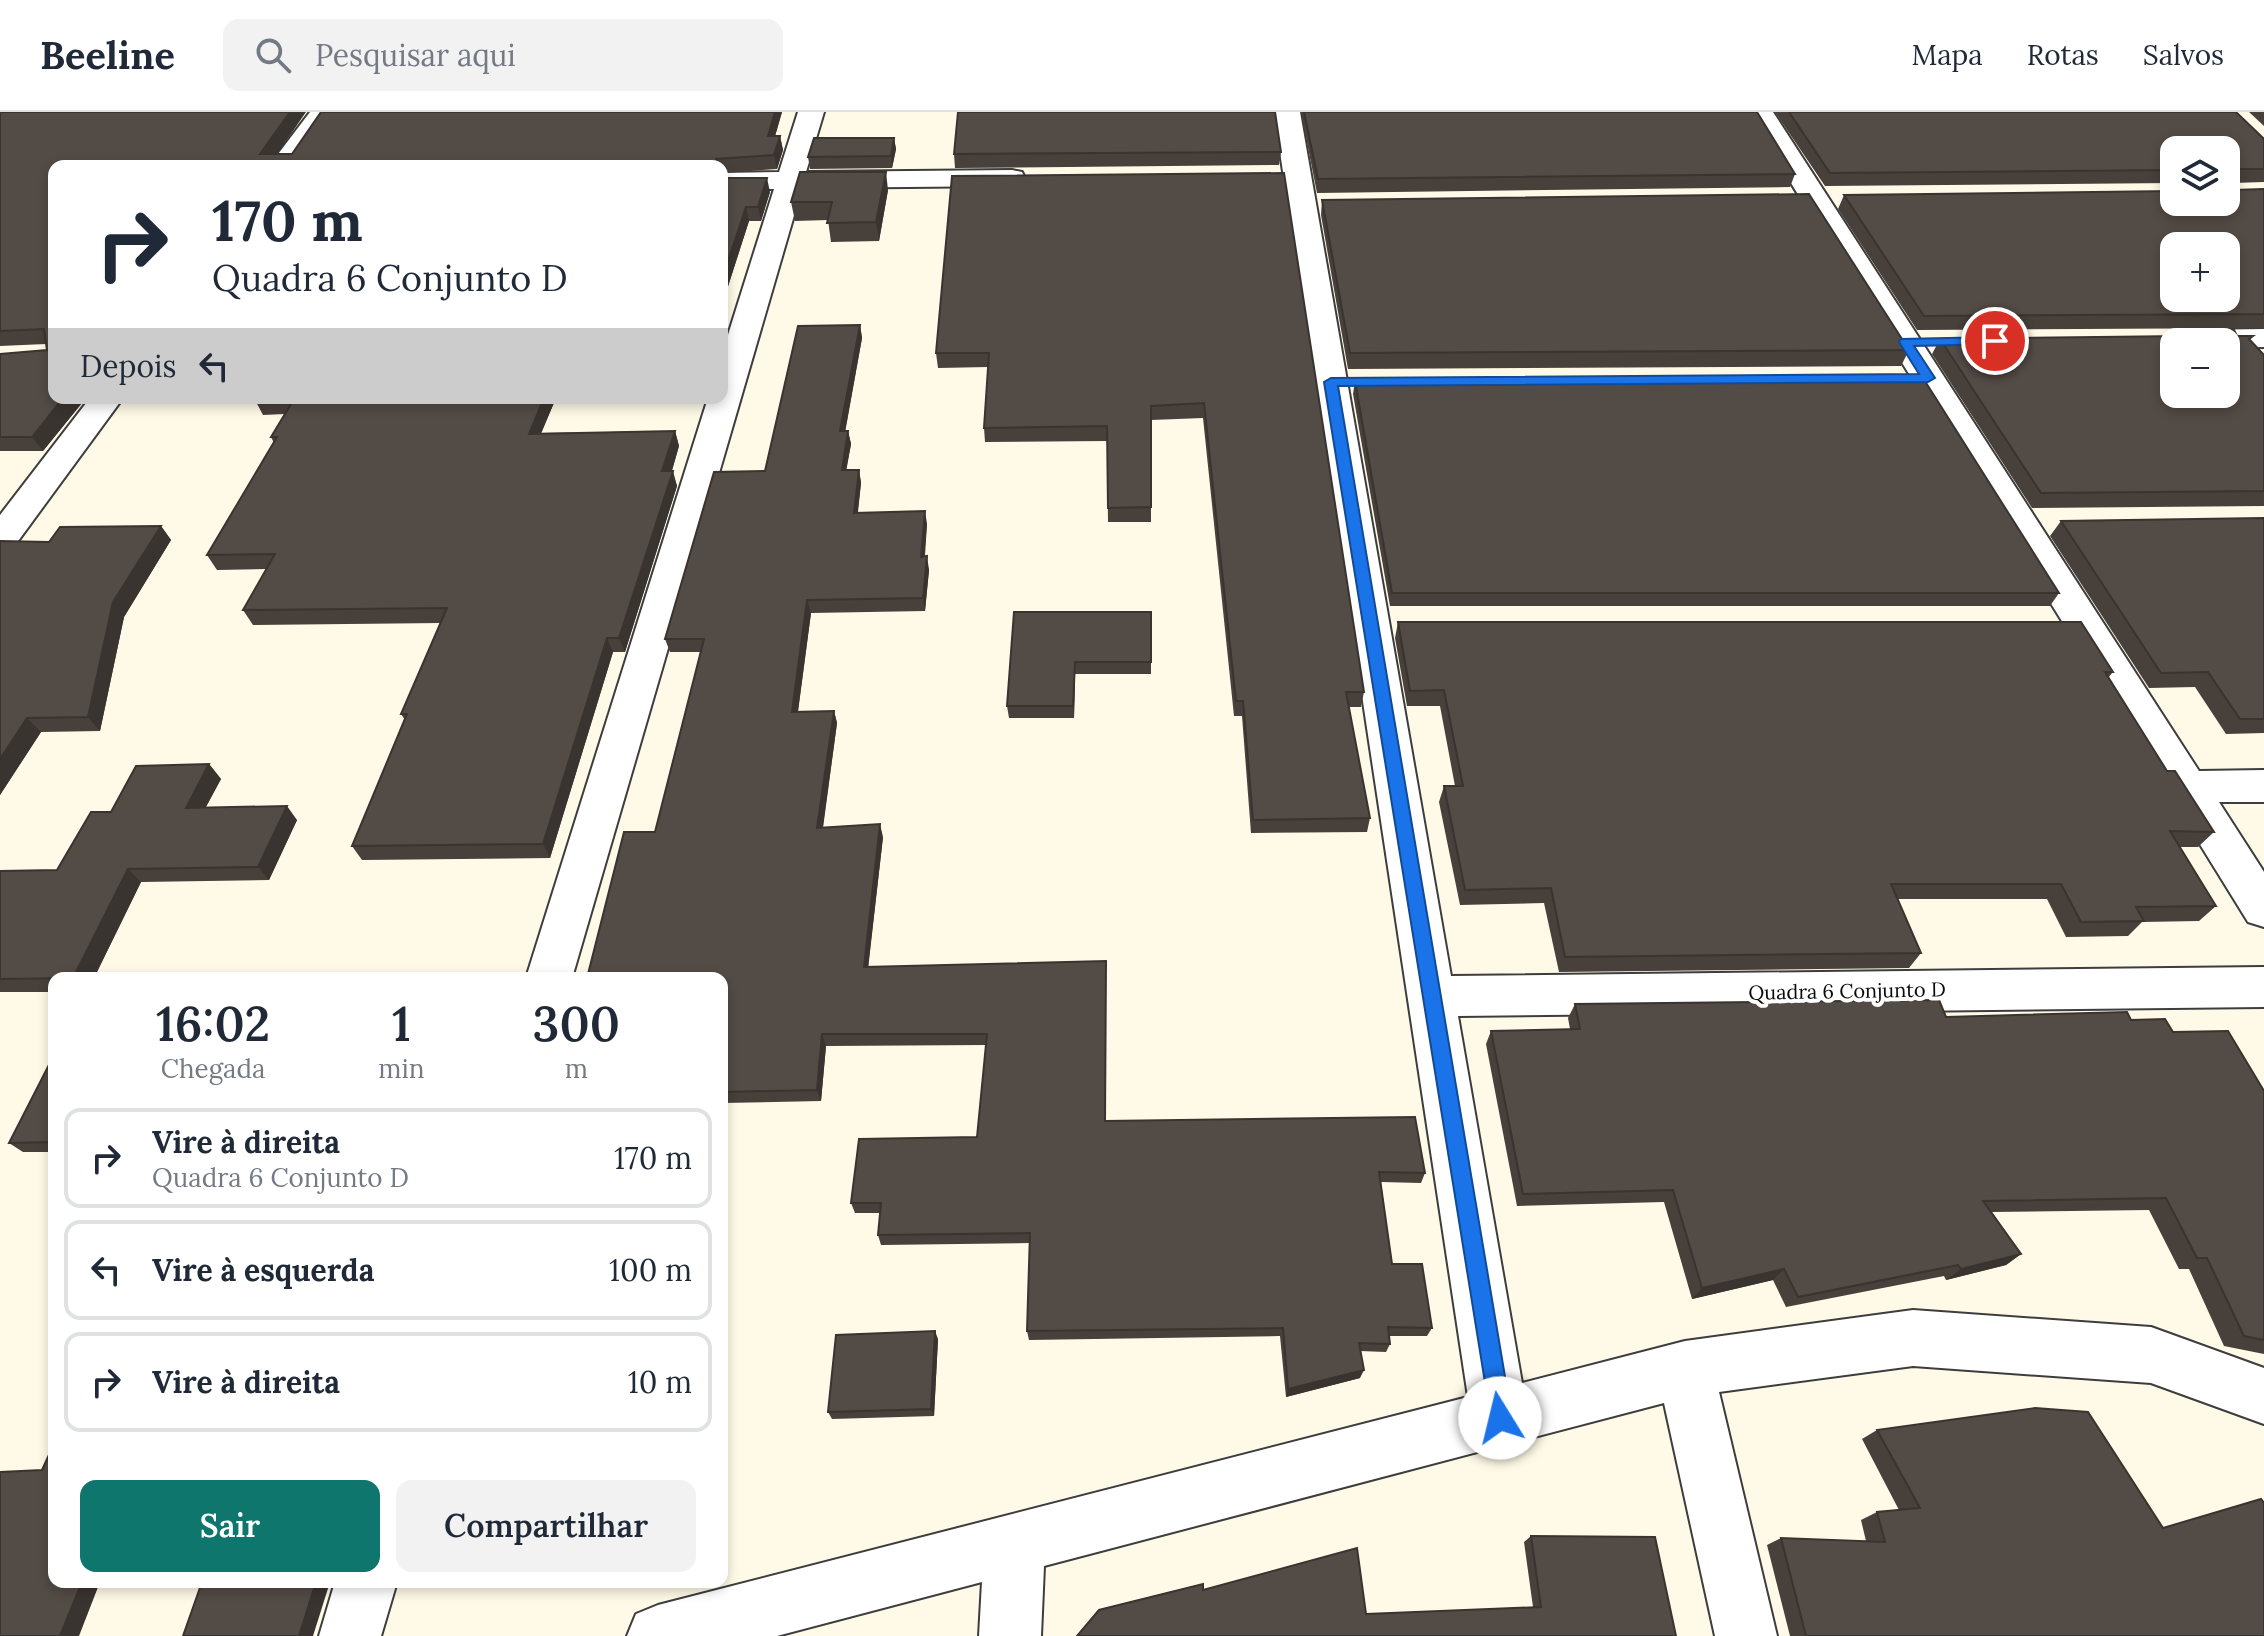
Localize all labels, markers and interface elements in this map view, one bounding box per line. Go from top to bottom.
search box [223,19,783,91]
text: Beeline [40,31,175,79]
icon: search [251,33,295,77]
text: Pesquisar aqui [315,36,516,74]
text: Mapa [1911,37,1983,73]
text: Rotas [2027,37,2099,73]
text: Salvos [2143,37,2224,73]
map controls [2160,136,2240,408]
button: layers [2160,136,2240,216]
text: 170 m [212,185,363,256]
icon: right [80,192,184,296]
button: + [2160,232,2240,312]
text: Quadra 6 Conjunto D [212,255,568,301]
pin [1961,307,2029,375]
icon: arrive [1973,319,2017,363]
button: − [2160,328,2240,408]
icon: left [192,344,236,388]
text: Depois [80,347,176,385]
street label: Quadra 6 Conjunto D [1748,976,1946,1005]
text: 16:02 [156,993,270,1054]
text: 1 [392,993,411,1054]
text: 300 [533,993,620,1054]
text: Chegada [161,1052,265,1085]
text: min [378,1052,425,1085]
text: m [565,1052,588,1085]
text: Vire à direita [152,1123,340,1161]
icon: right [84,1136,128,1180]
text: 170 m [614,1139,692,1177]
text: Quadra 6 Conjunto D [152,1161,409,1194]
icon: left [84,1248,128,1292]
text: Vire à esquerda [152,1251,374,1289]
text: 100 m [609,1251,692,1289]
icon: right [84,1360,128,1404]
text: Vire à direita [152,1363,340,1401]
text: 10 m [628,1363,692,1401]
position arrow [1458,1376,1542,1460]
button: Sair [80,1480,380,1572]
button: Compartilhar [396,1480,696,1572]

